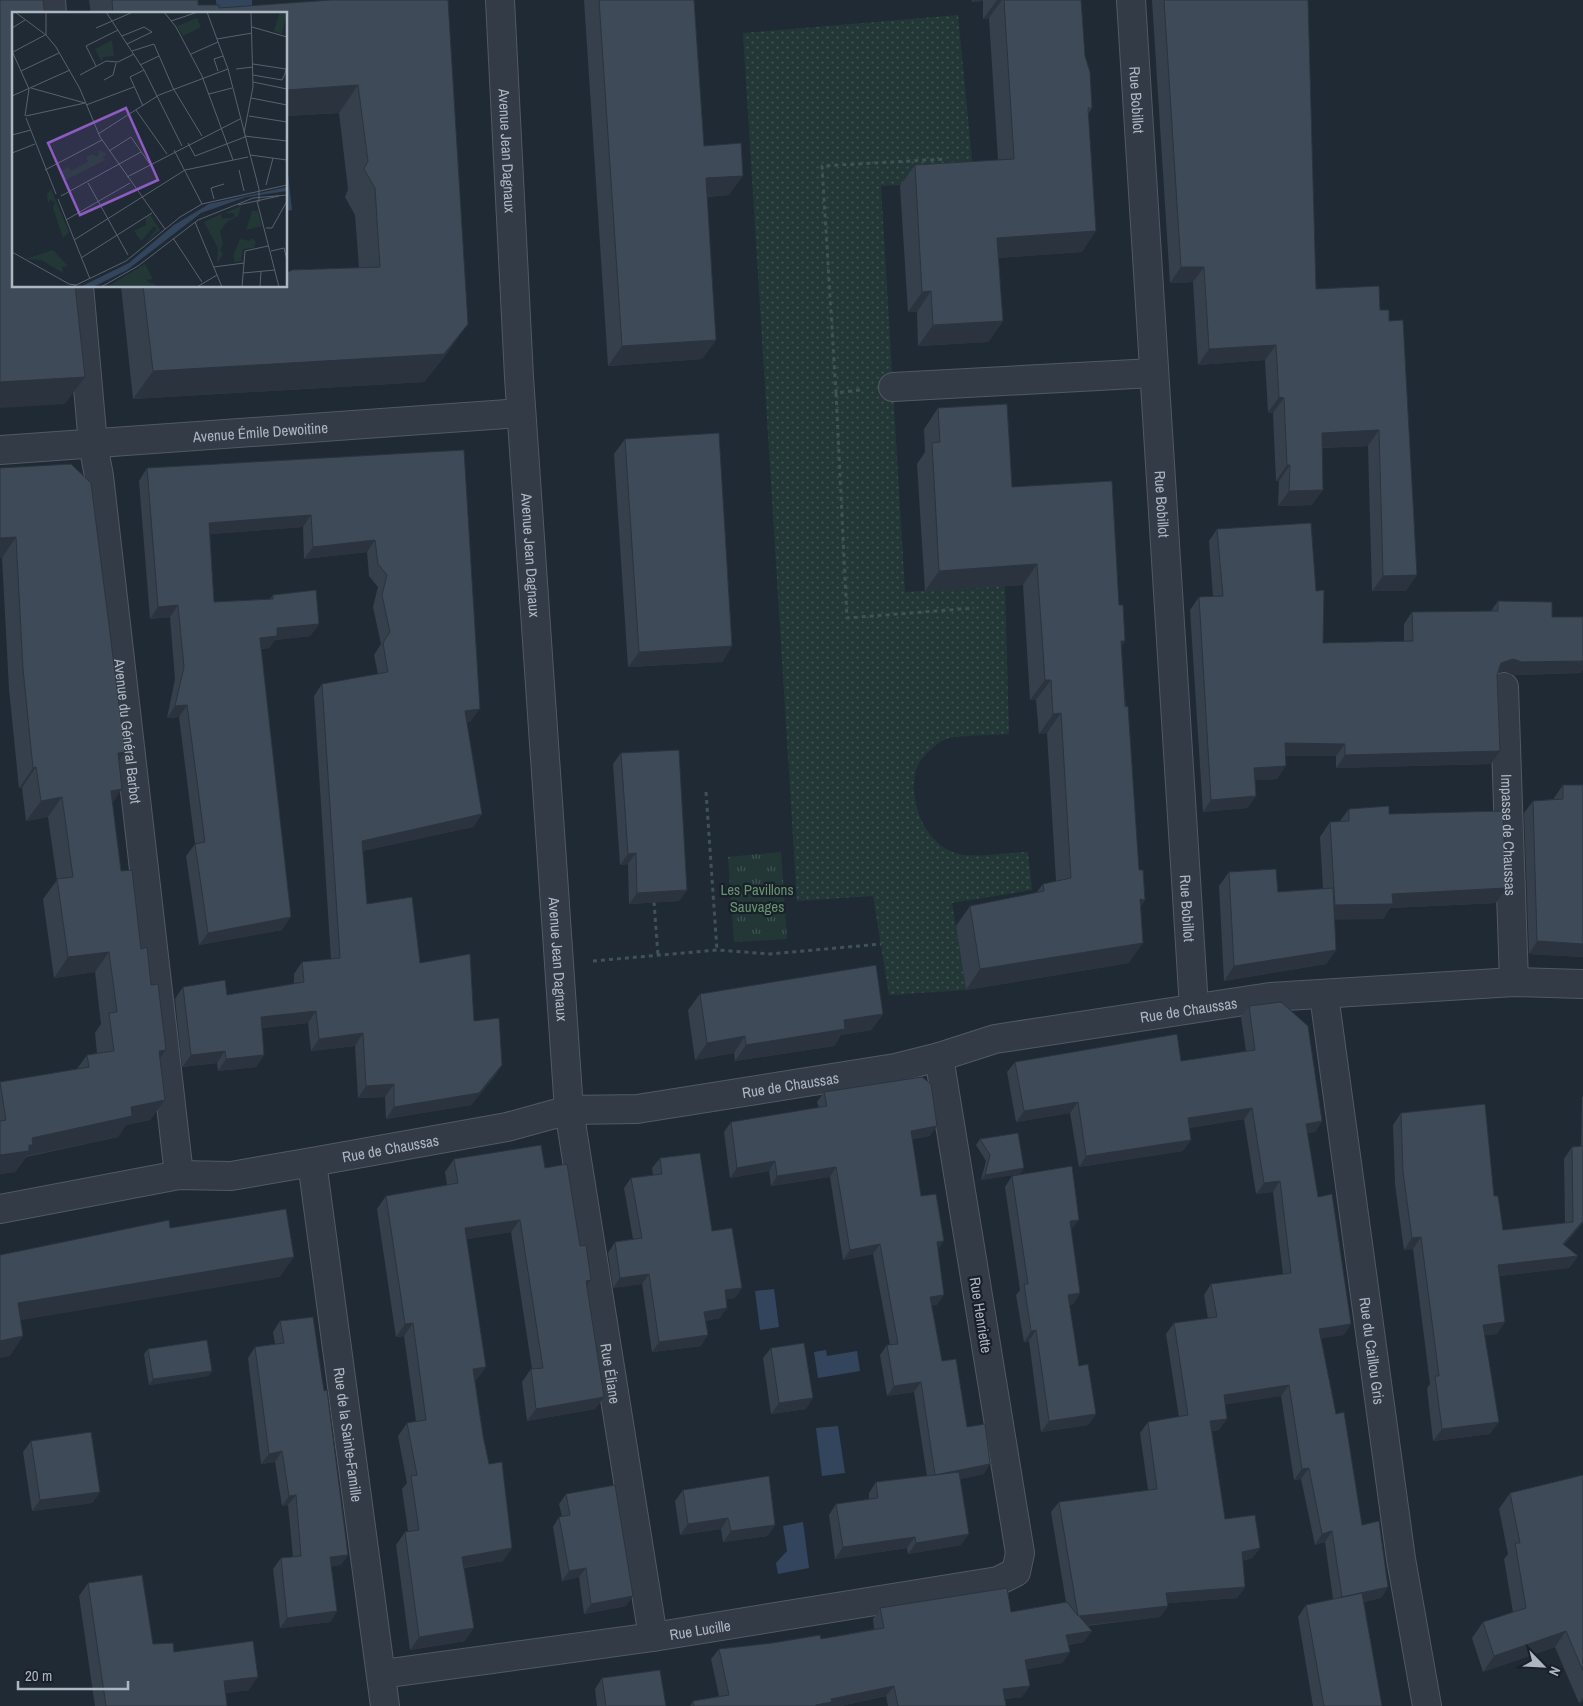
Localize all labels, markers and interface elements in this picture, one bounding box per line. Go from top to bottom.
inset map [12,12,288,288]
street label: Rue Bobillot [1125,66,1150,135]
street label: Avenue Jean Dagnaux [494,87,521,214]
street label: Avenue Émile Dewoitine [191,416,329,447]
street label: Rue Bobillot [1150,470,1175,539]
street label: Avenue Jean Dagnaux [516,491,546,619]
street label: Avenue du Général Barbot [109,657,147,805]
street label: Impasse de Chaussas [1496,774,1522,896]
street label: Rue Bobillot [1175,874,1200,943]
park label: Les Pavillons Sauvages [720,879,794,917]
street label: Avenue Jean Dagnaux [544,895,573,1023]
street label: Rue de Chaussas [1139,992,1238,1027]
street label: Rue de Chaussas [740,1067,840,1103]
street label: Rue de Chaussas [340,1129,440,1167]
street label: Rue Henriette [965,1276,997,1355]
street label: Rue du Caillou Gris [1355,1296,1390,1406]
street label: Rue Éliane [596,1342,626,1405]
street label: Rue de la Sainte-Famille [329,1366,368,1503]
street label: Rue Lucille [668,1614,732,1645]
north arrow [1518,1641,1568,1691]
scale bar [18,1658,128,1690]
text: N [1545,1664,1565,1679]
text: 20 m [25,1665,52,1686]

